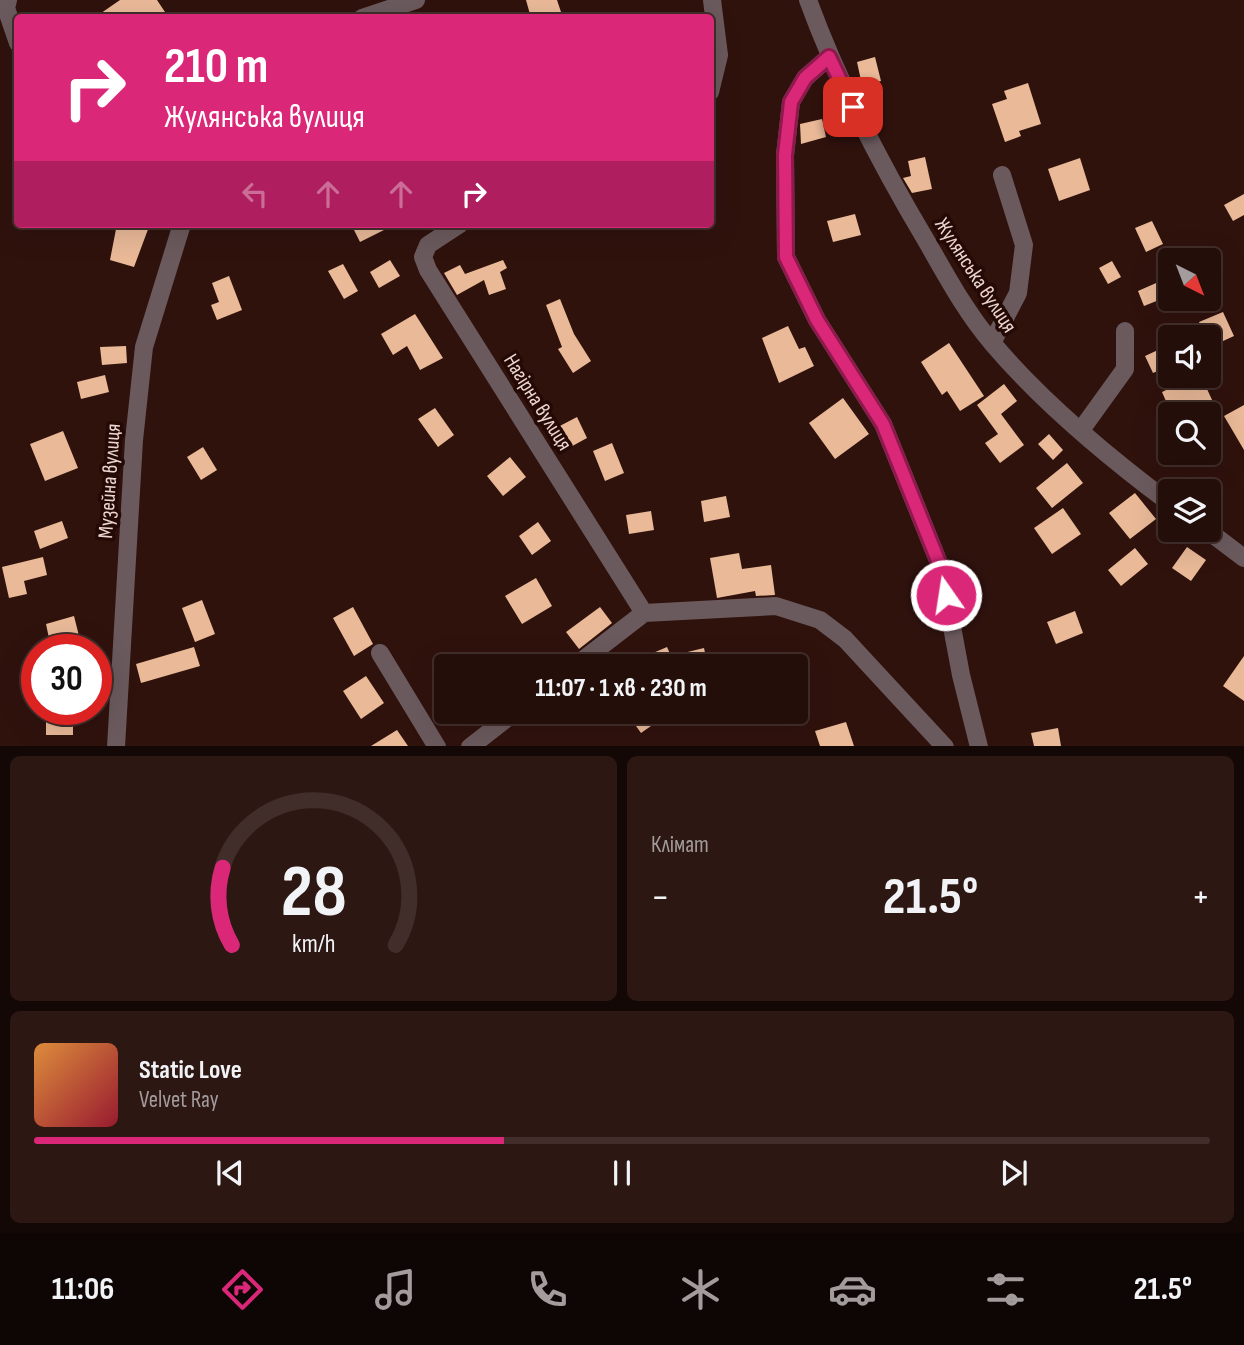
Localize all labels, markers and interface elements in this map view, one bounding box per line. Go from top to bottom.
text: 210 m [164,38,268,97]
icon: right [49,42,140,133]
pin [823,77,883,137]
icon: arrive [834,88,872,126]
text: Жулянська вулиця [164,98,365,137]
icon: left [236,175,274,213]
icon: ahead [309,175,347,213]
icon: ahead [382,175,420,213]
icon: right [455,175,493,213]
street label: Жулянська вулиця [929,213,1022,337]
north arrow [1158,248,1222,312]
map controls [1158,248,1221,542]
button: sound [1158,325,1221,388]
street label: Нагірна вулиця [498,349,577,455]
button: search [1158,402,1221,465]
street label: Музейна вулиця [93,423,126,539]
button: layers [1158,479,1221,542]
position arrow [909,558,983,632]
speed limit sign: 30 [21,634,112,725]
text: 11:07 · 1 хв · 230 m [535,673,707,704]
text: Клімат [651,831,709,859]
text: 28 [280,849,347,937]
text: 21.5° [883,866,978,929]
text: − [651,875,670,920]
text: + [1191,875,1210,920]
text: km/h [292,928,335,959]
text: Static Love [139,1055,242,1086]
text: Velvet Ray [139,1086,219,1114]
icon: previous [211,1154,249,1192]
icon: pause [603,1154,641,1192]
icon: next [995,1154,1033,1192]
icon: directions [218,1265,267,1314]
icon: music [371,1265,420,1314]
icon: phone [523,1265,572,1314]
icon: climate [676,1265,725,1314]
icon: car [828,1265,877,1314]
icon: filters [981,1265,1030,1314]
text: 11:06 [52,1270,114,1309]
text: 21.5° [1133,1270,1192,1309]

